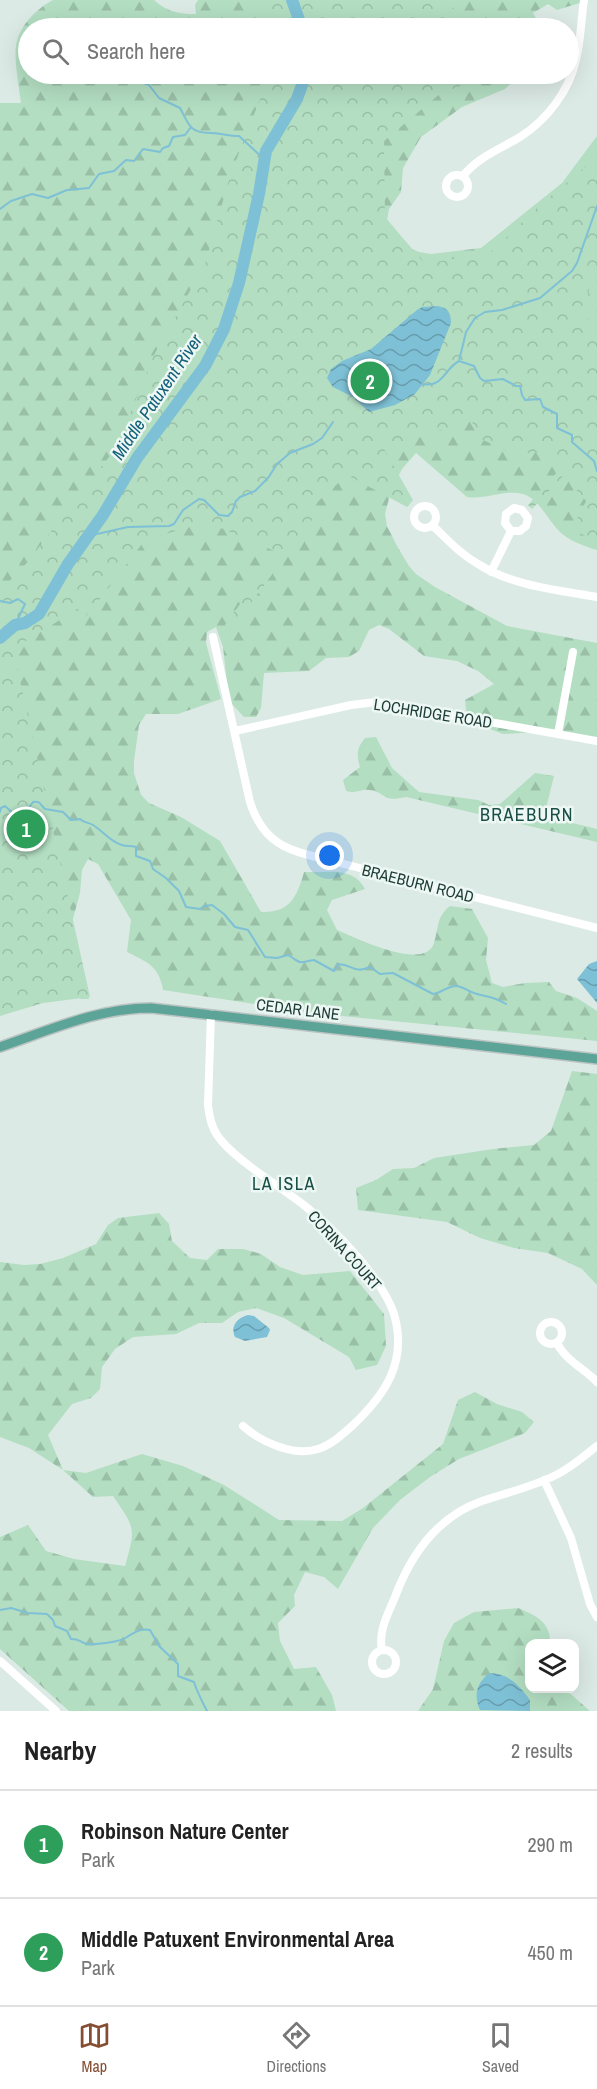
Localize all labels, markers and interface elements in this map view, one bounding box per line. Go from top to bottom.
search box [18,18,579,84]
icon: search [39,35,72,68]
text: Search here [87,36,185,66]
water label: Middle Patuxent River [105,328,208,464]
pin: 2 [350,358,389,404]
street label: LOCHRIDGE ROAD [372,693,494,733]
district label: BRAEBURN [480,802,574,827]
pin: 1 [6,806,46,852]
your location [315,841,344,870]
street label: BRAEBURN ROAD [360,858,476,908]
street label: CEDAR LANE [255,993,341,1025]
district label: LA ISLA [252,1171,316,1196]
street label: CORINA COURT [303,1205,387,1295]
map controls [525,1639,579,1693]
button: layers [525,1639,579,1693]
text: Nearby [24,1733,96,1768]
text: 2 results [511,1737,573,1764]
text: Robinson Nature Center [81,1816,288,1846]
text: 1 [39,1831,48,1858]
text: 290 m [527,1831,573,1858]
text: Park [81,1846,115,1873]
text: Middle Patuxent Environmental Area [81,1924,394,1954]
text: 2 [39,1939,48,1966]
text: 450 m [527,1939,573,1966]
text: Park [81,1954,115,1981]
tab: Map [78,2019,111,2077]
tab: Directions [266,2019,326,2077]
tab: Saved [482,2019,519,2077]

